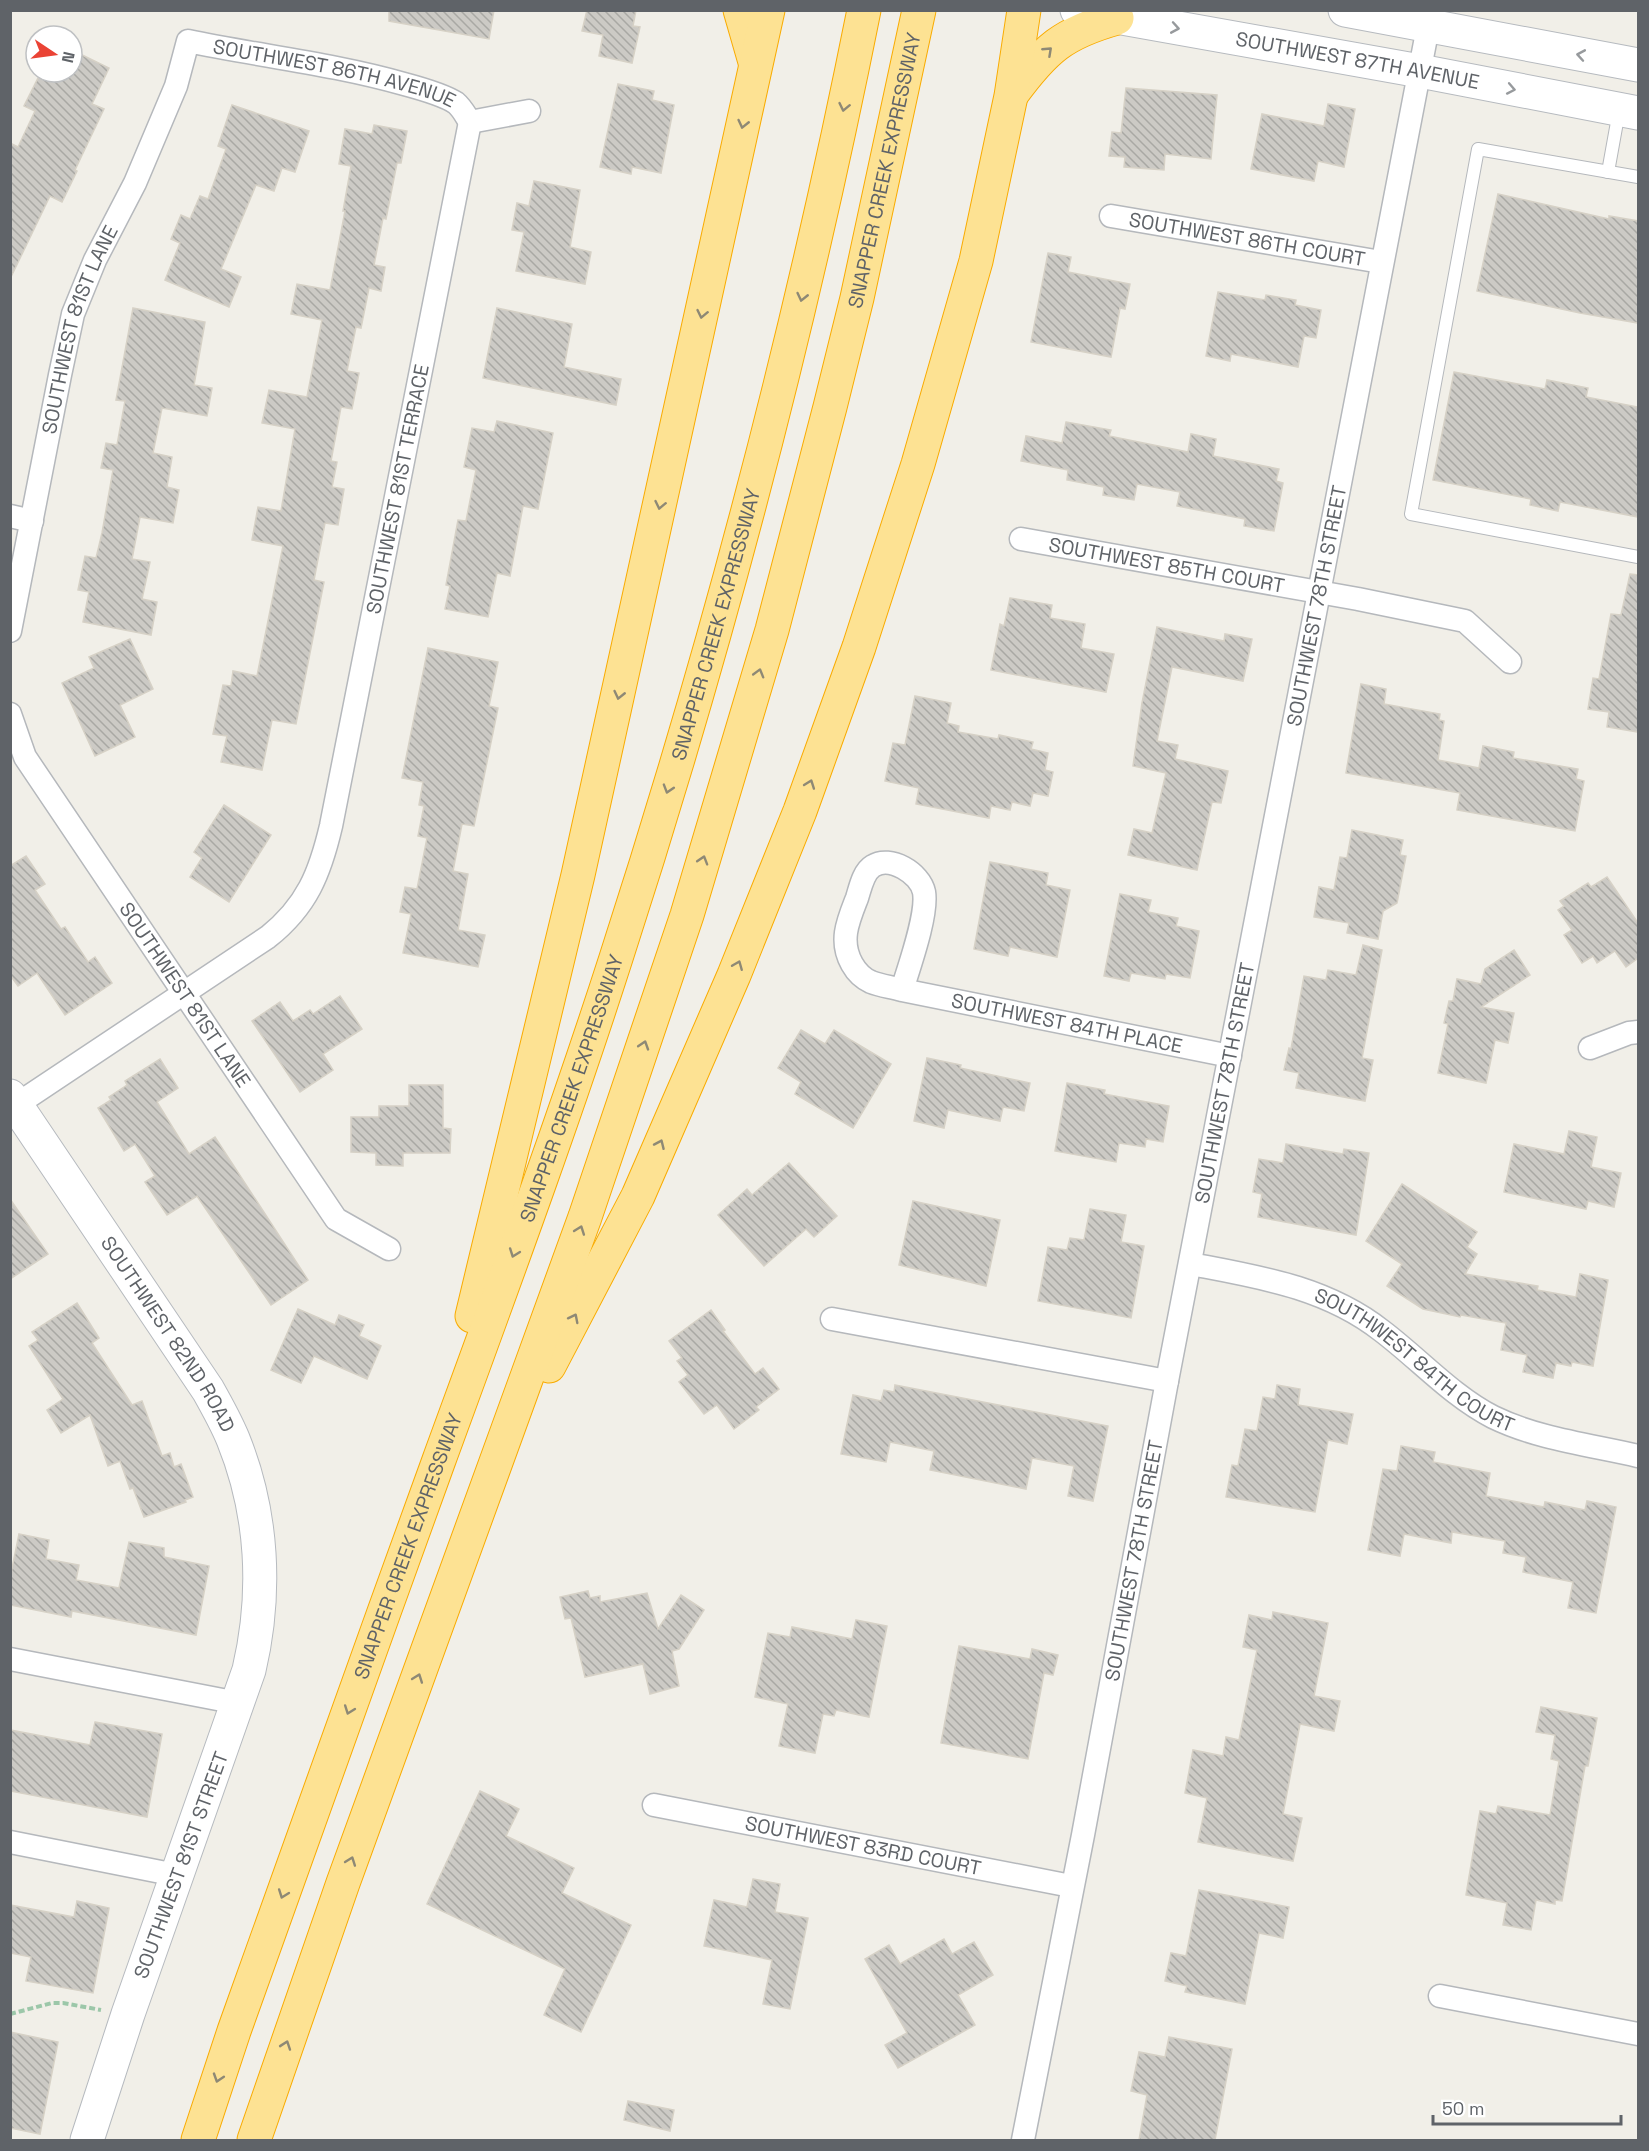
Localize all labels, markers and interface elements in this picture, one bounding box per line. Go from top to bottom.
one-way arrow [1169,21,1179,34]
north arrow [24,24,84,84]
street label: SOUTHWEST 87TH AVENUE [1234,25,1482,95]
street label: SNAPPER CREEK EXPRESSWAY [842,30,927,311]
street label: SOUTHWEST 86TH AVENUE [211,33,460,113]
one-way arrow [1042,47,1052,58]
one-way arrow [1576,49,1586,62]
text: N [57,50,80,65]
one-way arrow [1506,82,1516,95]
one-way arrow [838,101,851,111]
one-way arrow [738,118,751,128]
street label: SOUTHWEST 86TH COURT [1127,206,1367,272]
street label: SOUTHWEST 81ST LANE [36,221,124,436]
one-way arrow [796,292,809,302]
one-way arrow [696,309,709,319]
street label: SOUTHWEST 81ST TERRACE [360,362,435,616]
street label: SOUTHWEST 78TH STREET [1280,483,1352,728]
street label: SNAPPER CREEK EXPRESSWAY [665,486,766,764]
one-way arrow [655,499,668,509]
street label: SOUTHWEST 85TH COURT [1047,531,1287,599]
one-way arrow [752,668,764,679]
one-way arrow [613,690,626,700]
one-way arrow [803,779,816,790]
one-way arrow [663,783,675,794]
one-way arrow [696,855,708,866]
street label: SOUTHWEST 81ST LANE [113,897,257,1092]
street label: SNAPPER CREEK EXPRESSWAY [514,951,629,1226]
one-way arrow [731,960,743,971]
street label: SOUTHWEST 78TH STREET [1189,960,1260,1206]
street label: SOUTHWEST 84TH PLACE [949,987,1185,1059]
one-way arrow [636,1040,649,1051]
one-way arrow [653,1139,665,1150]
one-way arrow [573,1225,586,1236]
street label: SOUTHWEST 82ND ROAD [95,1231,241,1436]
one-way arrow [509,1247,522,1258]
street label: SOUTHWEST 84TH COURT [1311,1282,1519,1438]
one-way arrow [567,1314,578,1325]
street label: SNAPPER CREEK EXPRESSWAY [348,1409,468,1683]
street label: SOUTHWEST 78TH STREET [1099,1438,1169,1683]
one-way arrow [411,1673,423,1684]
one-way arrow [343,1704,356,1715]
street label: SOUTHWEST 81ST STREET [128,1748,234,1982]
street label: SOUTHWEST 83RD COURT [743,1810,984,1881]
one-way arrow [344,1856,356,1867]
one-way arrow [277,1888,290,1899]
one-way arrow [279,2040,291,2051]
one-way arrow [213,2072,226,2083]
scale bar [1433,2088,1620,2126]
text: 50 m [1442,2097,1484,2120]

